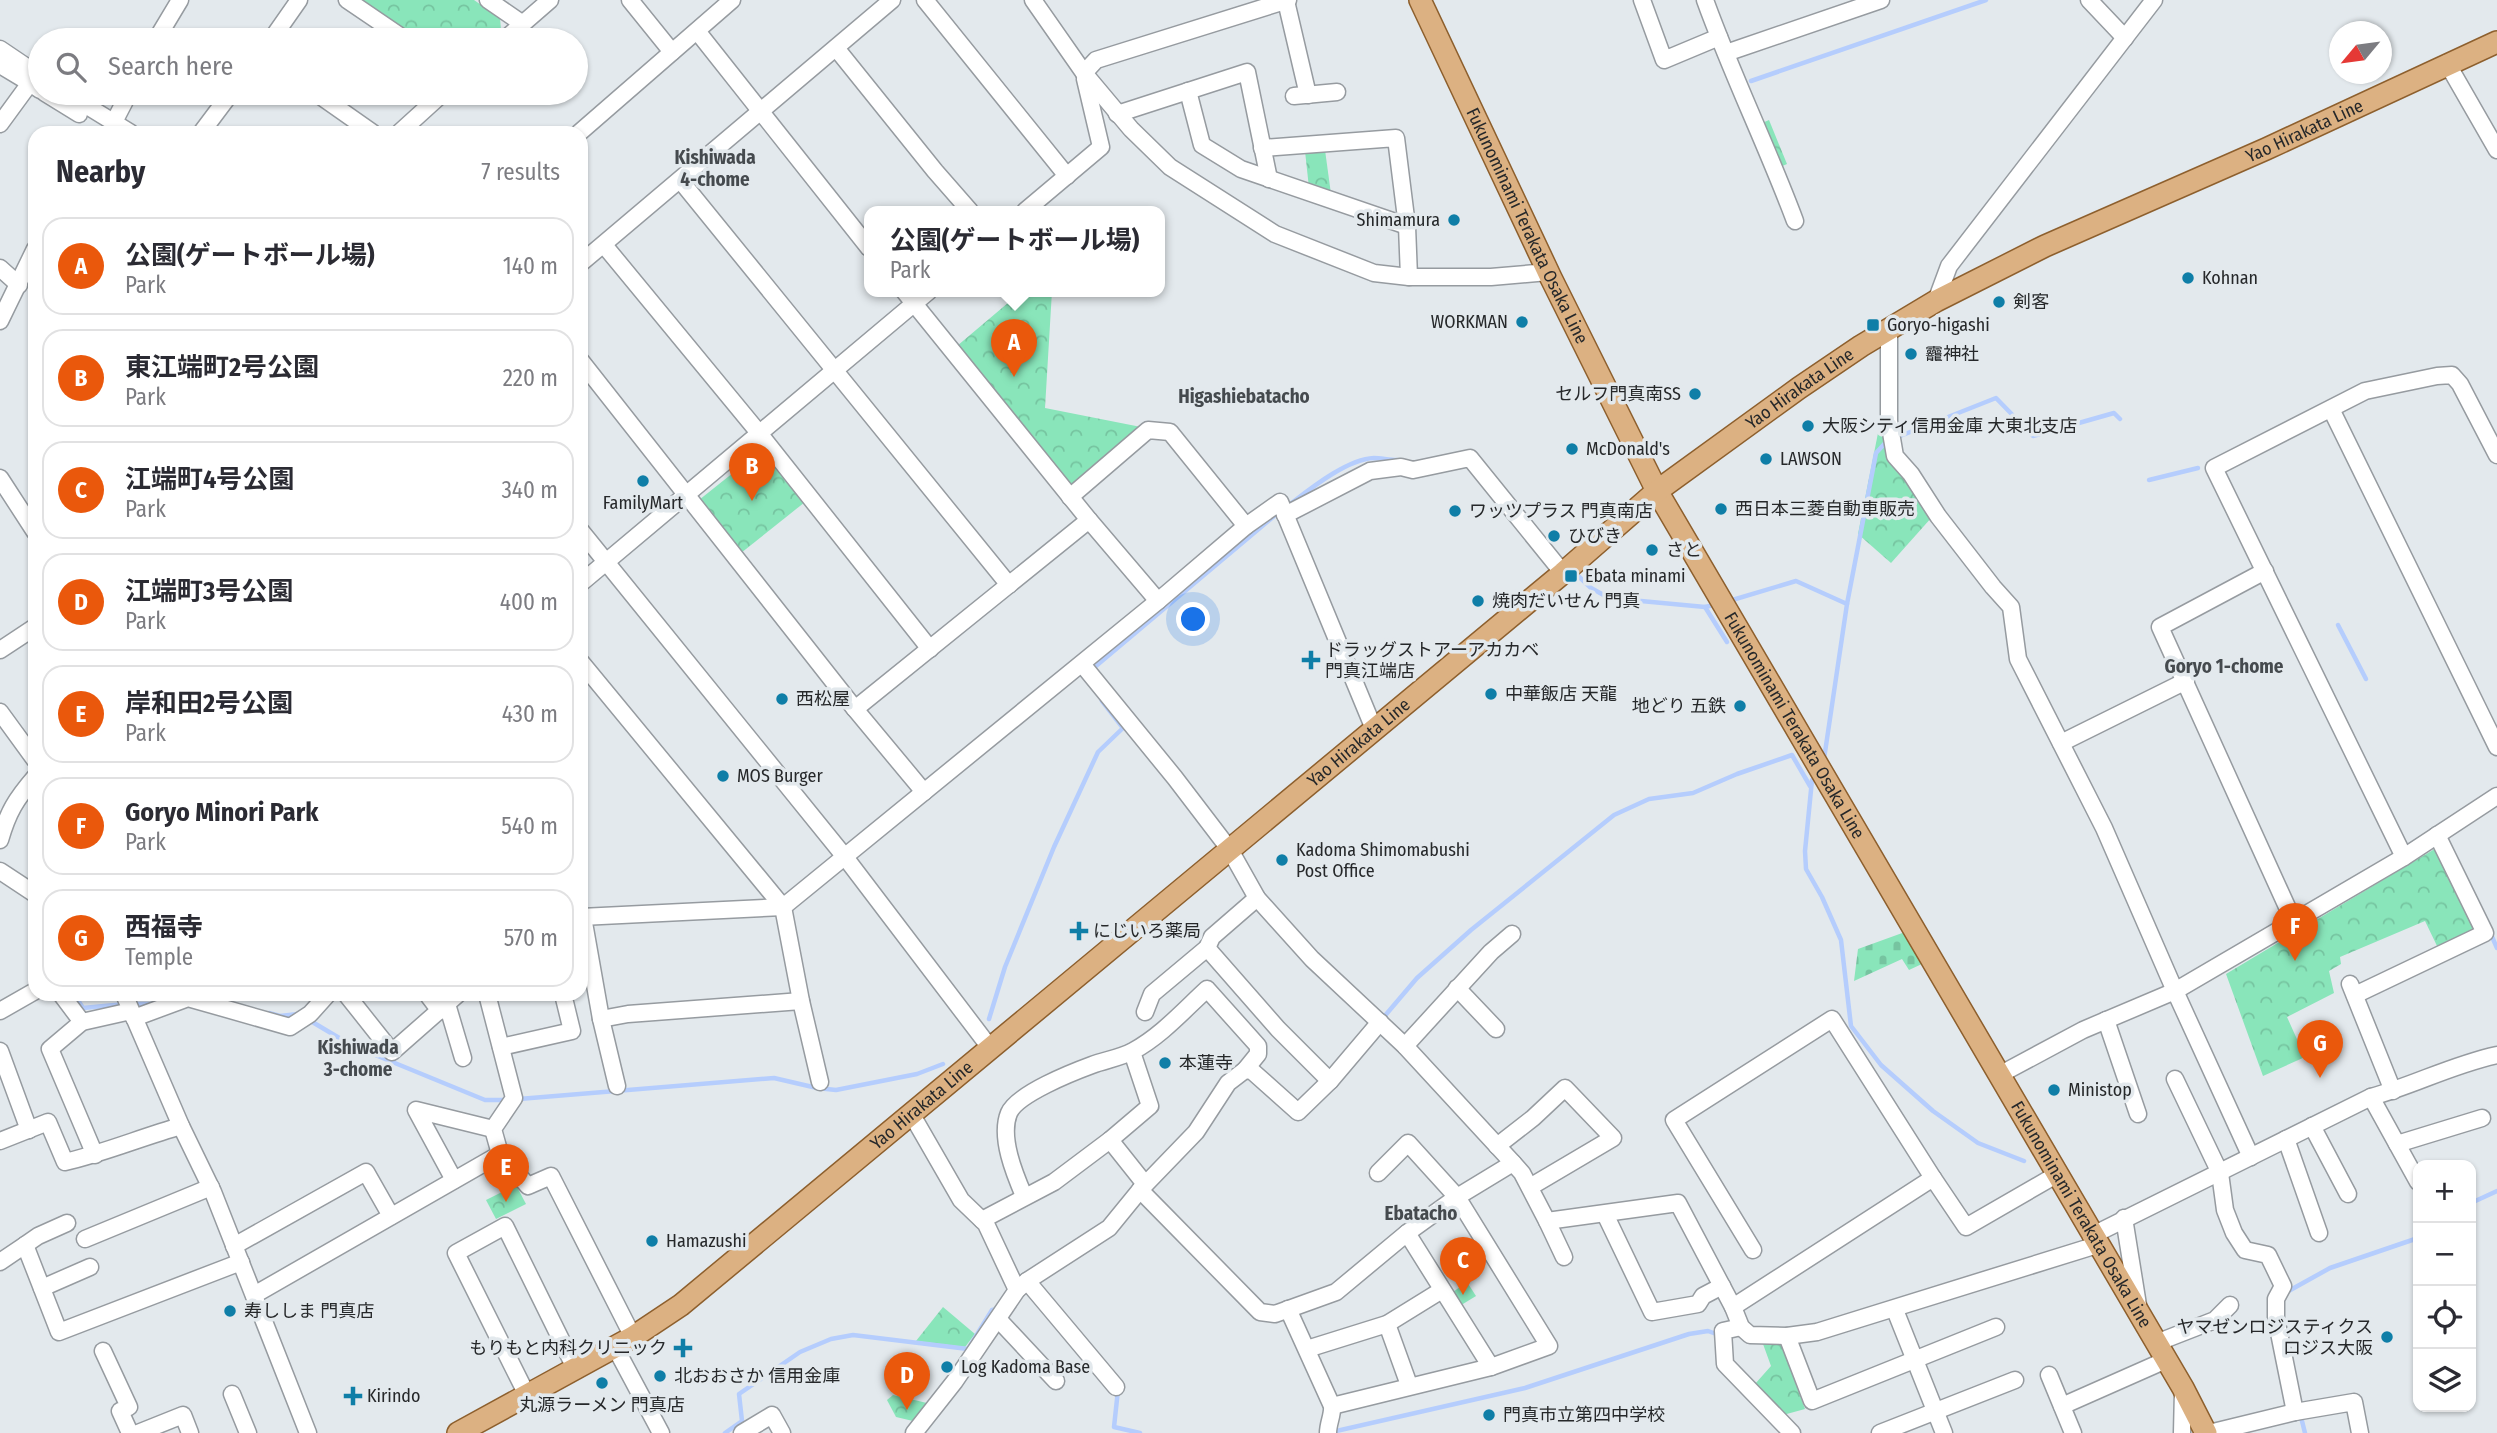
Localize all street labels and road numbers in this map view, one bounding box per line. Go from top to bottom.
street label: Yao Hirakata Line [2242,94,2367,167]
street label: Fukunominami Terakata Osaka Line [1461,104,1593,348]
street label: Yao Hirakata Line [1741,343,1858,434]
street label: Fukunominami Terakata Osaka Line [1719,608,1870,843]
street label: Yao Hirakata Line [1303,694,1415,792]
street label: Yao Hirakata Line [866,1056,978,1154]
street label: Fukunominami Terakata Osaka Line [2006,1097,2156,1332]

